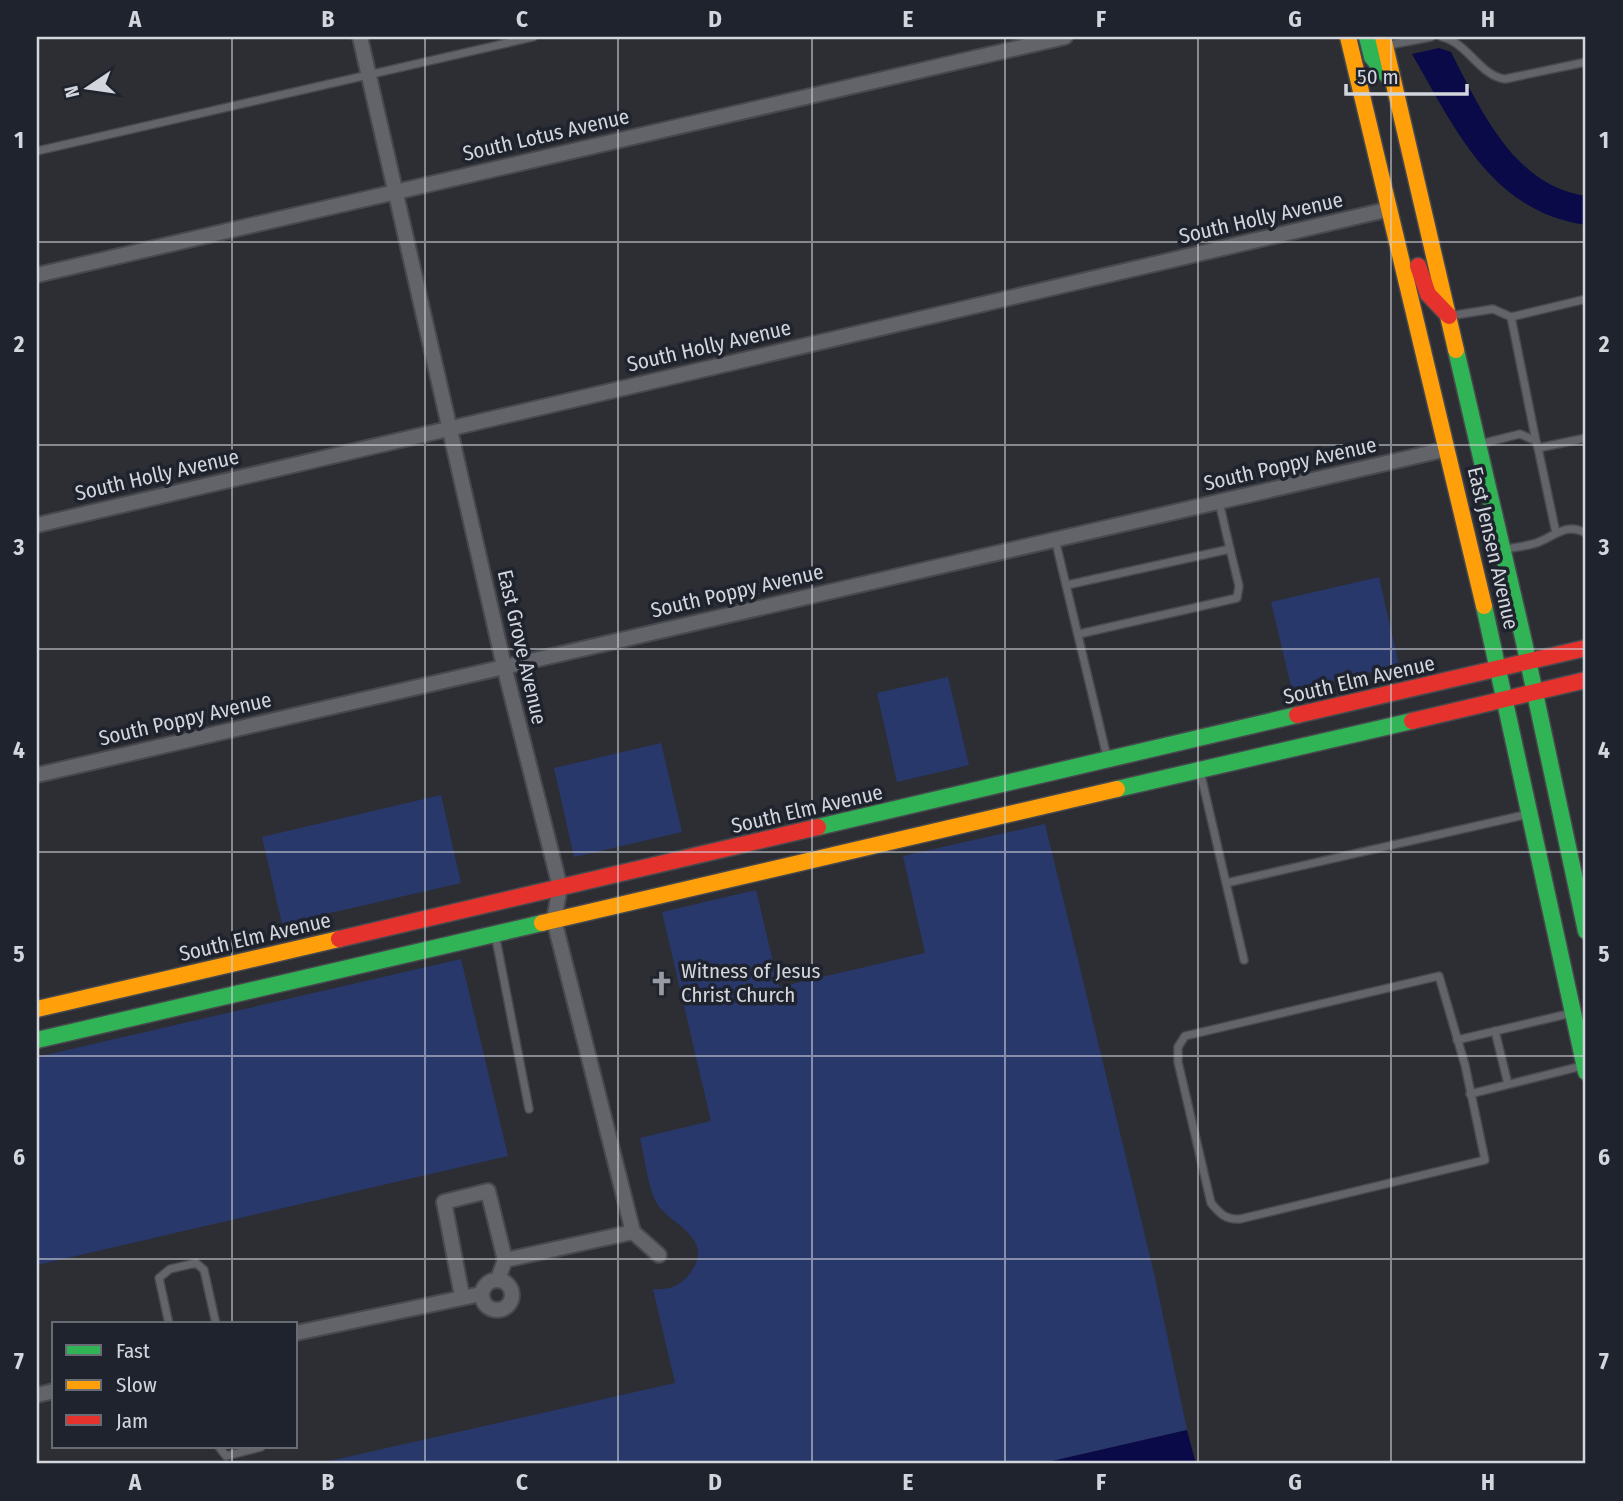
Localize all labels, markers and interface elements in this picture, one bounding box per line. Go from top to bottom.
text: A [128,5,142,33]
text: B [322,5,335,33]
text: C [516,5,528,33]
text: D [708,5,722,33]
text: E [903,5,914,33]
text: F [1096,5,1106,33]
text: G [1288,5,1302,33]
text: H [1481,5,1495,33]
north arrow [52,52,122,122]
scale bar [1346,52,1467,96]
text: 50 m [1357,64,1399,90]
text: N [59,84,84,100]
street label: South Lotus Avenue [460,103,632,167]
text: 1 [14,126,24,154]
text: 1 [1599,126,1609,154]
street label: South Holly Avenue [1177,187,1345,249]
street label: South Holly Avenue [625,315,793,377]
text: 2 [13,330,25,358]
text: 2 [1598,330,1610,358]
street label: South Poppy Avenue [1201,431,1379,497]
street label: South Holly Avenue [73,444,241,506]
street label: East Jensen Avenue [1462,464,1524,632]
text: 3 [13,533,25,561]
text: 3 [1598,533,1610,561]
street label: South Poppy Avenue [648,558,826,624]
street label: East Grove Avenue [492,567,552,727]
street label: South Elm Avenue [1281,650,1437,710]
street label: South Poppy Avenue [96,686,274,752]
text: 4 [13,736,25,764]
text: 4 [1598,736,1610,764]
street label: South Elm Avenue [729,779,885,839]
street label: South Elm Avenue [177,907,333,967]
text: 5 [13,940,25,968]
text: 5 [1598,940,1610,968]
place label: Witness of Jesus Christ Church [681,958,820,1008]
church icon: Witness of Jesus Christ Church [647,969,675,997]
text: 6 [13,1143,25,1171]
text: 6 [1598,1143,1610,1171]
legend [52,1322,298,1448]
text: Fast [116,1338,150,1364]
text: 7 [14,1347,24,1375]
text: 7 [1599,1347,1609,1375]
text: Slow [116,1372,157,1398]
text: Jam [116,1408,148,1434]
text: A [128,1468,142,1496]
text: B [322,1468,335,1496]
text: C [516,1468,528,1496]
text: D [708,1468,722,1496]
text: E [903,1468,914,1496]
text: F [1096,1468,1106,1496]
text: G [1288,1468,1302,1496]
text: H [1481,1468,1495,1496]

